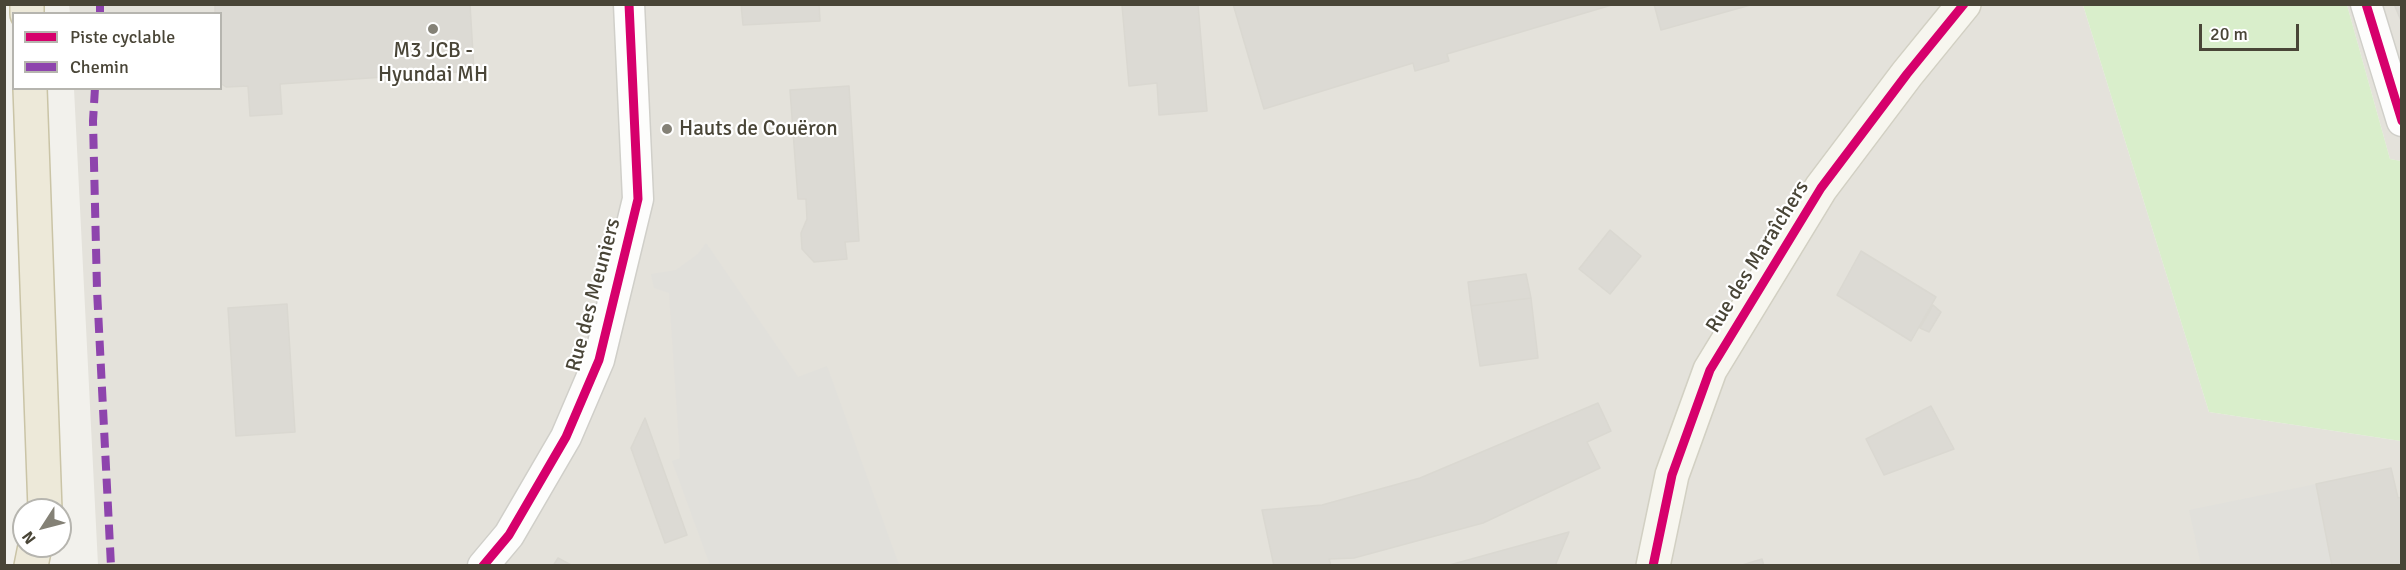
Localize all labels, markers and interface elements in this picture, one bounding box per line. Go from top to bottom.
legend [12,12,222,90]
scale bar [2202,12,2302,50]
marker: M3 JCB - Hyundai MH [426,22,440,36]
text: 20 m [2210,23,2248,45]
text: Piste cyclable [70,26,175,48]
place label: M3 JCB - Hyundai MH [378,38,488,88]
text: Chemin [70,56,129,78]
place label: Hauts de Couëron [679,116,838,142]
marker: Hauts de Couëron [660,122,674,136]
street label: Rue des Maraîchers [1701,176,1815,338]
street label: Rue des Meuniers [561,216,627,374]
north arrow [12,498,72,558]
text: N [18,527,40,548]

